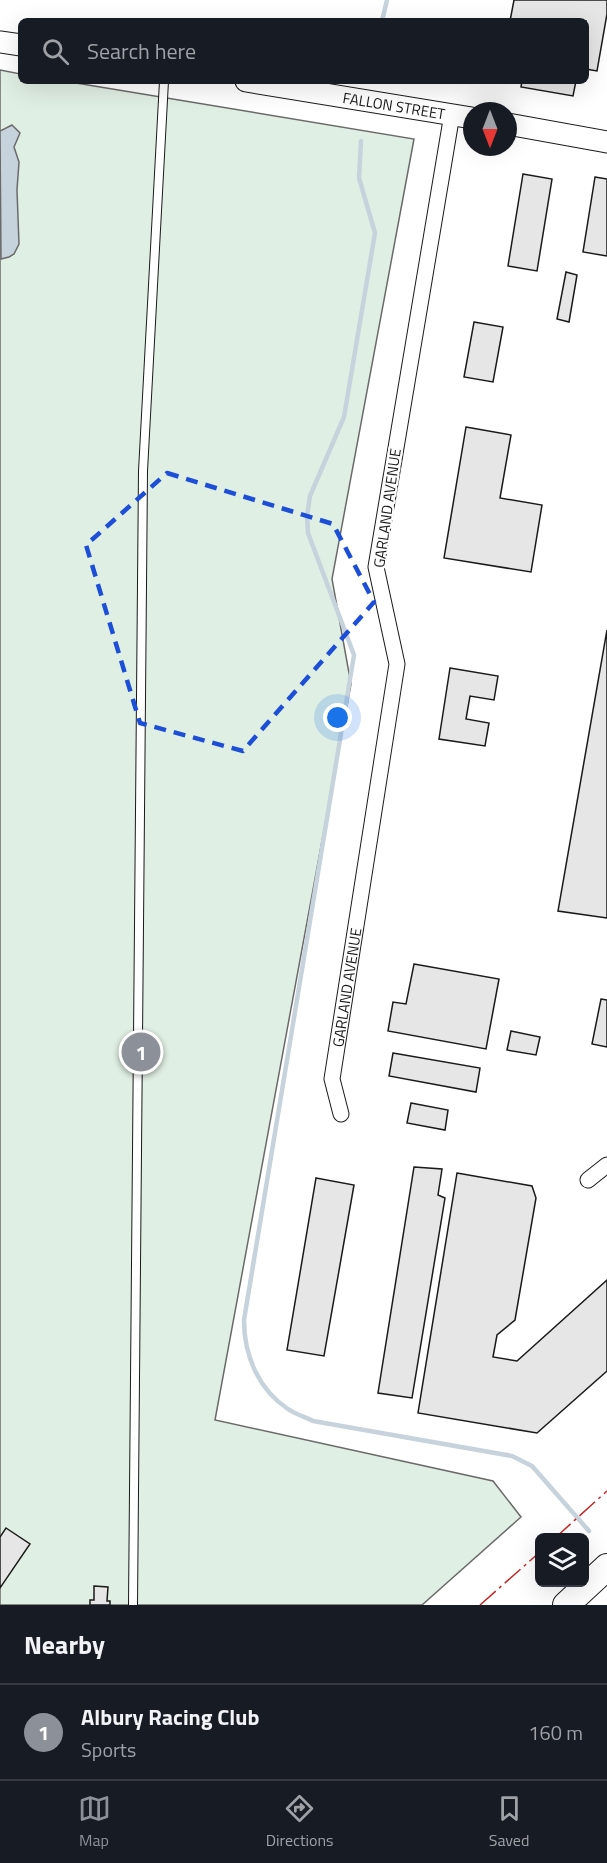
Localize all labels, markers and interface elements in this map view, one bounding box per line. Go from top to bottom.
search box [18,18,589,84]
text: Search here [87,34,196,68]
icon: search [39,35,72,68]
street label: FALLON STREET [341,86,447,125]
north arrow [463,102,517,156]
street label: GARLAND AVENUE [367,447,407,569]
your location [323,703,352,732]
street label: GARLAND AVENUE [326,926,367,1049]
pin: 1 [122,1030,160,1074]
map controls [535,1533,589,1587]
button: layers [535,1533,589,1587]
text: Nearby [24,1625,105,1664]
text: Albury Racing Club [81,1700,259,1734]
text: 1 [38,1717,49,1748]
text: 160 m [528,1717,583,1748]
text: Sports [81,1734,136,1765]
tab: Map [78,1792,111,1852]
tab: Directions [266,1792,334,1852]
tab: Saved [489,1792,529,1852]

